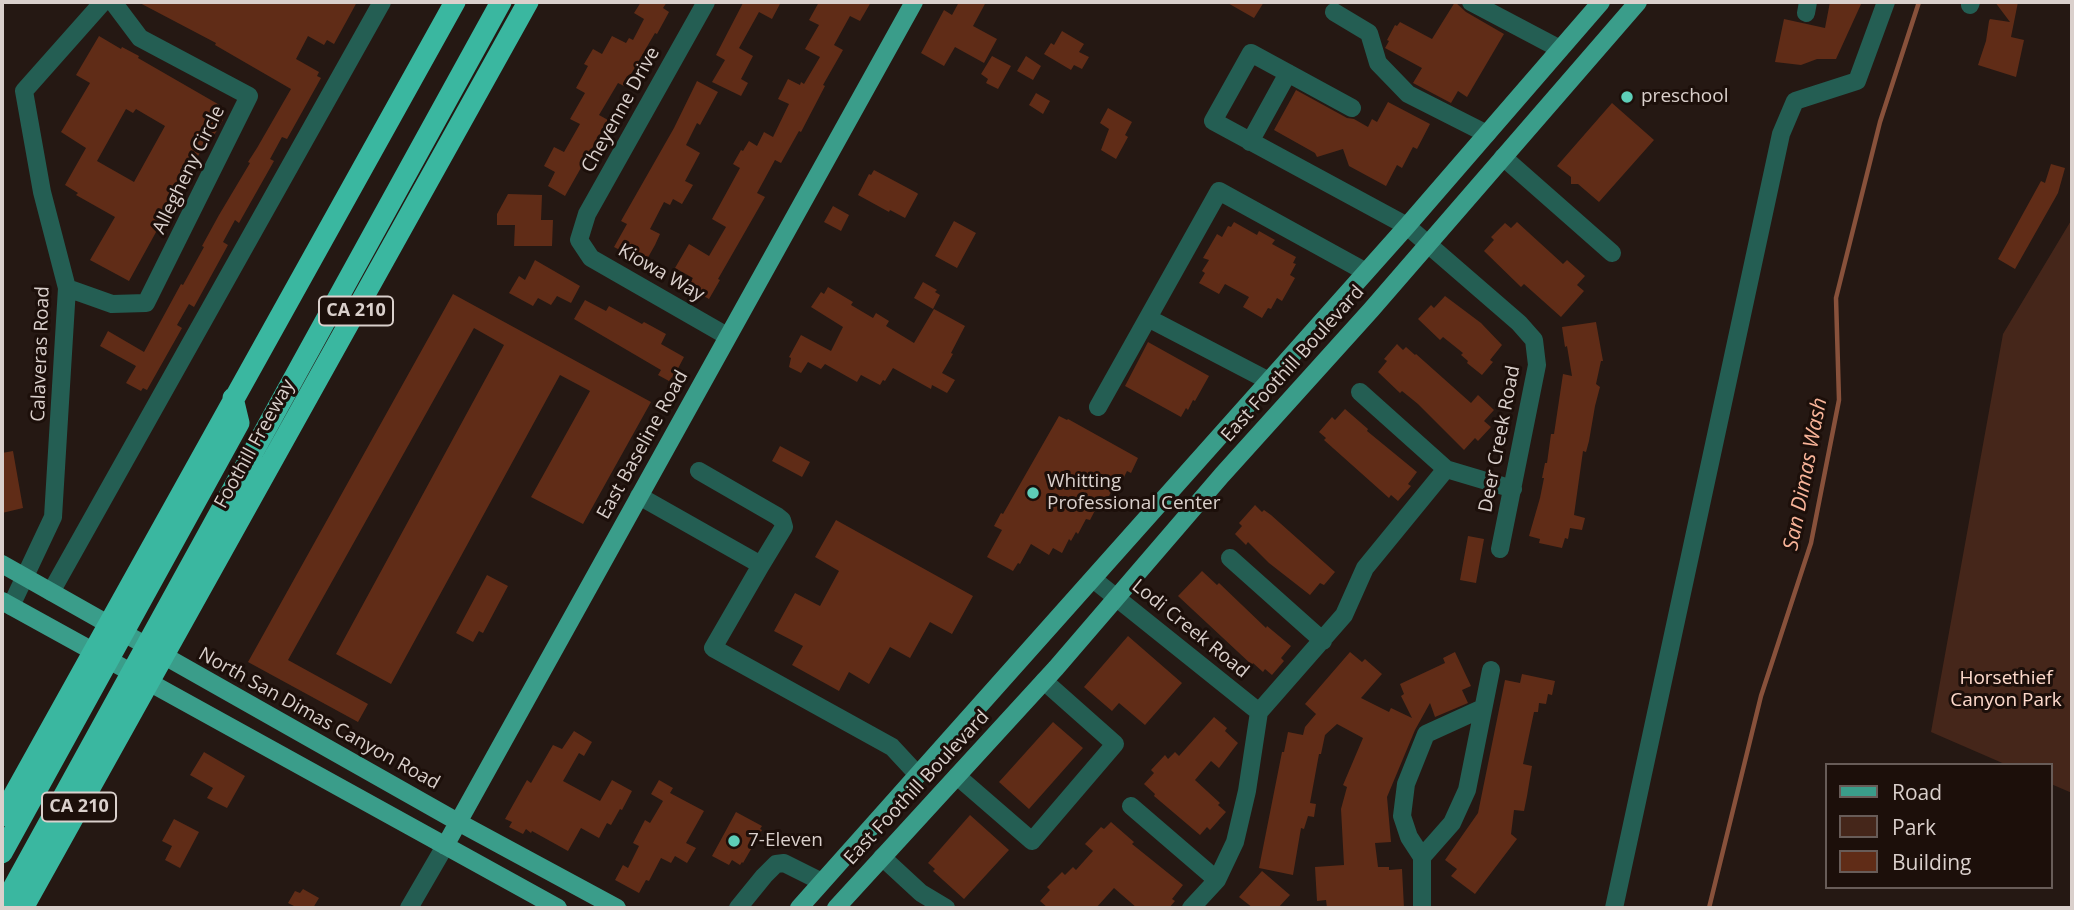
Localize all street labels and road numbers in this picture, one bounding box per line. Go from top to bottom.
street label: Cheyenne Drive [577,43,665,177]
street label: Allegheny Circle [148,102,230,238]
street label: Kiowa Way [614,239,708,307]
street label: East Foothill Boulevard [1217,281,1369,447]
street label: Calaveras Road [27,286,55,422]
road number: CA 210 [319,296,393,326]
street label: Deer Creek Road [1475,364,1525,514]
street label: East Baseline Road [593,367,693,523]
street label: Foothill Freeway [210,375,300,513]
street label: Lodi Creek Road [1127,575,1253,683]
street label: North San Dimas Canyon Road [194,643,444,795]
street label: East Foothill Boulevard [840,706,994,870]
road number: CA 210 [42,792,116,822]

